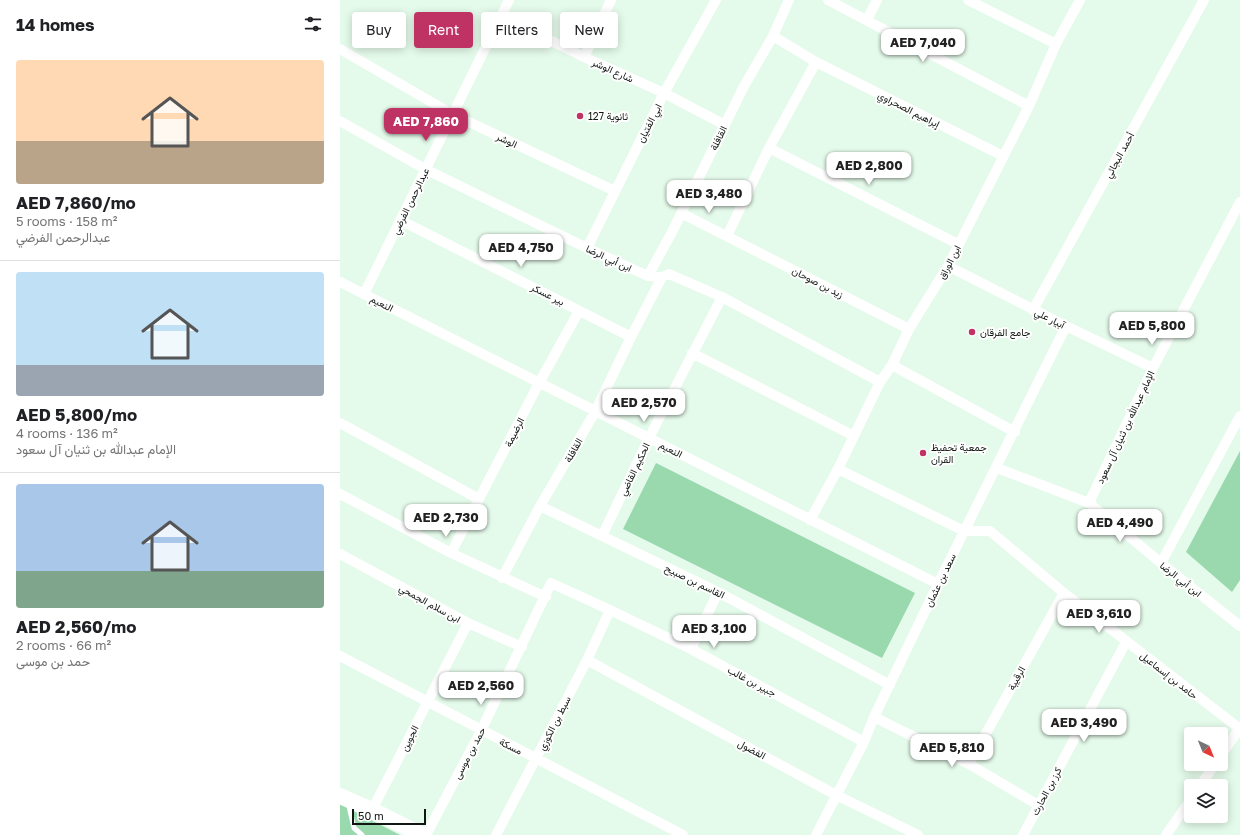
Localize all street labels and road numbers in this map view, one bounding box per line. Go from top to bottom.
street label: شارع الوشر [589,55,636,85]
street label: إبراهيم الصحراوي [875,88,943,133]
street label: ابي الفتيان [634,102,667,146]
street label: القافلة [707,124,729,152]
street label: الوشر [493,130,519,151]
street label: أحمد البجائي [1102,130,1139,181]
street label: عبدالرحمن الفرضي [389,166,434,238]
street label: ابن أبي الرضا [583,242,634,277]
street label: ابن الوراق [935,243,964,281]
street label: زيد بن صوحان [790,264,846,301]
street label: بير عسكر [528,280,567,308]
street label: النعيم [368,292,396,315]
street label: آبيار علي [1032,305,1068,334]
street label: الإمام عبدالله بن ثنيان آل سعود [1094,369,1157,486]
street label: الرضيمة [502,415,527,449]
street label: القافلة [561,436,585,464]
street label: النعيم [657,438,685,461]
street label: الحكيم القاضي [616,441,655,499]
street label: سعد بن عثمان [922,551,959,609]
street label: ابن أبي الرضا [1156,559,1204,601]
street label: القاسم بن صبيح [663,561,727,602]
street label: ابن سلام الجمحي [396,581,463,627]
street label: حامد بن إسماعيل [1137,649,1200,702]
street label: جبير بن غالب [725,663,779,700]
street label: الرقيبة [1005,664,1028,692]
street label: سبط بن الكوزي [535,694,576,754]
street label: الجوين [397,723,421,753]
street label: حمد بن موسى [450,725,489,781]
street label: مسكة [498,735,524,757]
street label: الفضول [736,737,768,762]
street label: كرز بن الحارث [1028,764,1065,818]

